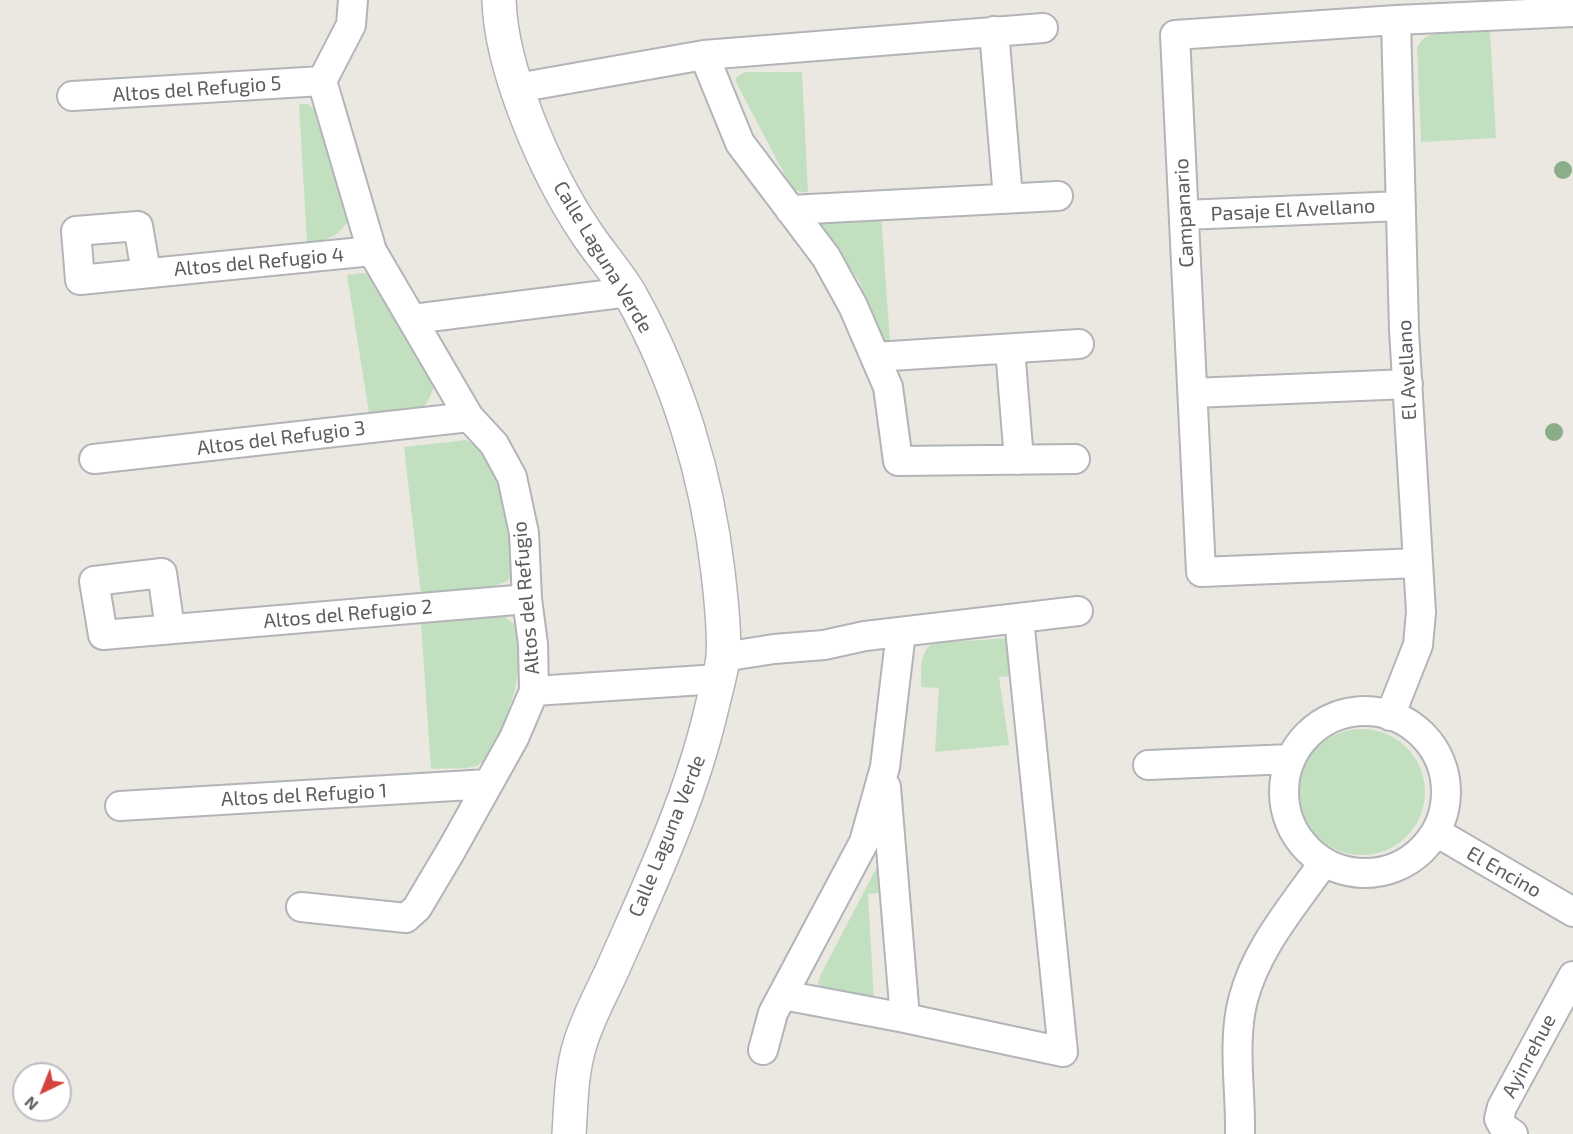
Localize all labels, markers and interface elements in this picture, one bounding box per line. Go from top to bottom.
street label: Altos del Refugio 5 [112,71,282,107]
street label: Campanario [1169,158,1199,268]
street label: Calle Laguna Verde [548,177,658,337]
street label: Pasaje El Avellano [1210,194,1376,226]
street label: Altos del Refugio 4 [173,243,345,281]
street label: El Avellano [1392,319,1422,421]
street label: Altos del Refugio 3 [195,416,367,460]
street label: Altos del Refugio [507,520,545,676]
street label: Altos del Refugio 2 [262,595,434,633]
street label: Calle Laguna Verde [624,752,710,920]
street label: Altos del Refugio 1 [220,779,388,811]
street label: El Encino [1462,841,1546,903]
street label: Ayinrehue [1497,1010,1561,1102]
north arrow [12,1062,72,1122]
text: N [20,1093,41,1115]

